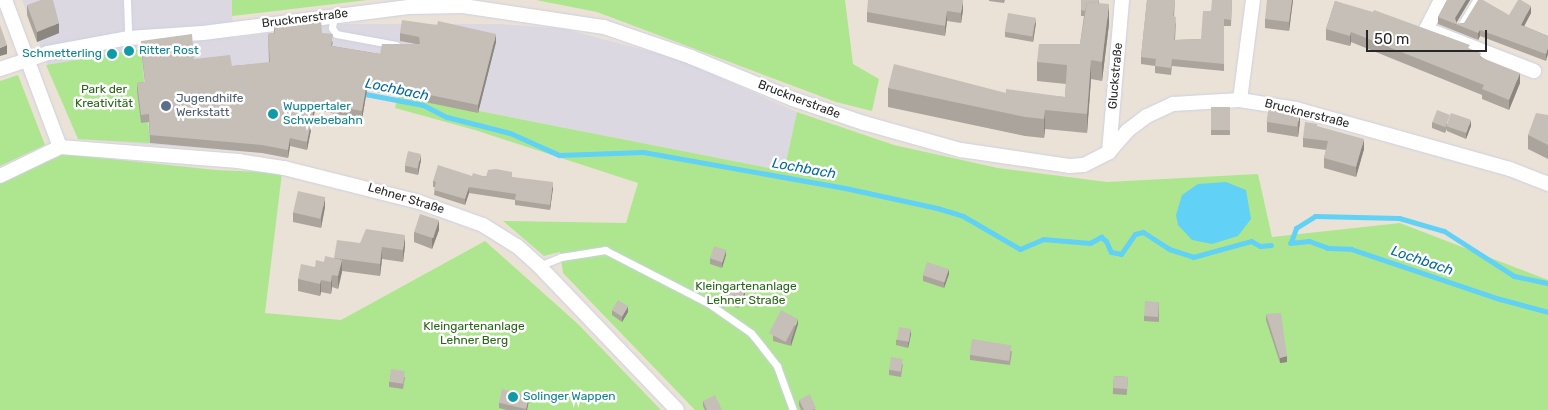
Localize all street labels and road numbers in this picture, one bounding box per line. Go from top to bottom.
street label: Brucknerstraße [261,7,349,31]
street label: Gluckstraße [1106,42,1126,110]
street label: Brucknerstraße [756,78,842,122]
street label: Brucknerstraße [1263,97,1351,131]
street label: Lehner Straße [366,181,446,217]

